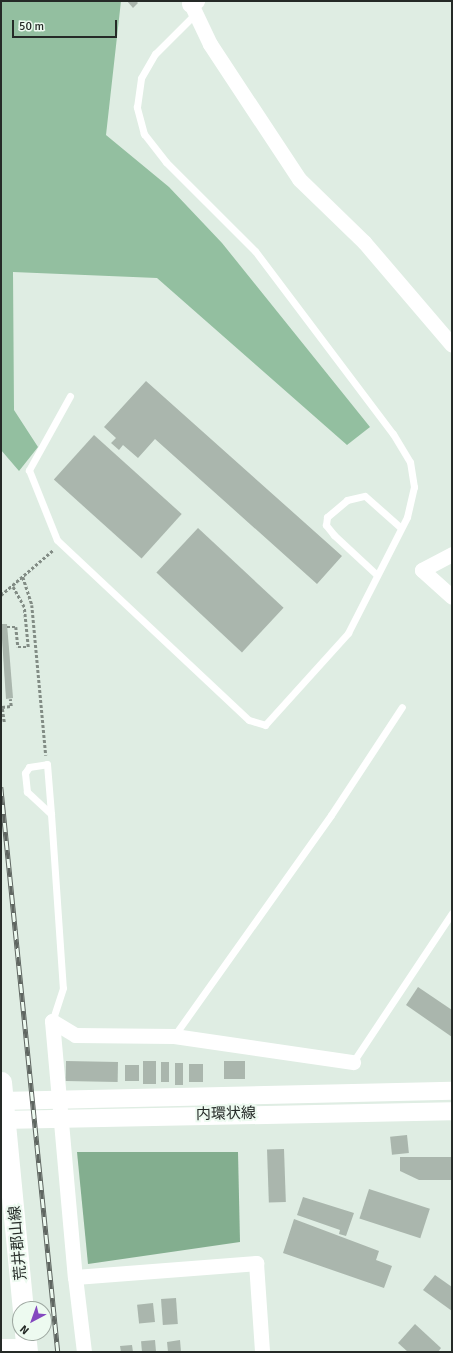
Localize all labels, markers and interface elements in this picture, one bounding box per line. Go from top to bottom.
scale bar [14,12,119,38]
text: 50 m [19,19,44,34]
street label: 内環状線 [196,1104,256,1124]
street label: 荒井郡山線 [6,1205,30,1281]
north arrow [12,1301,52,1341]
text: N [17,1322,32,1337]

